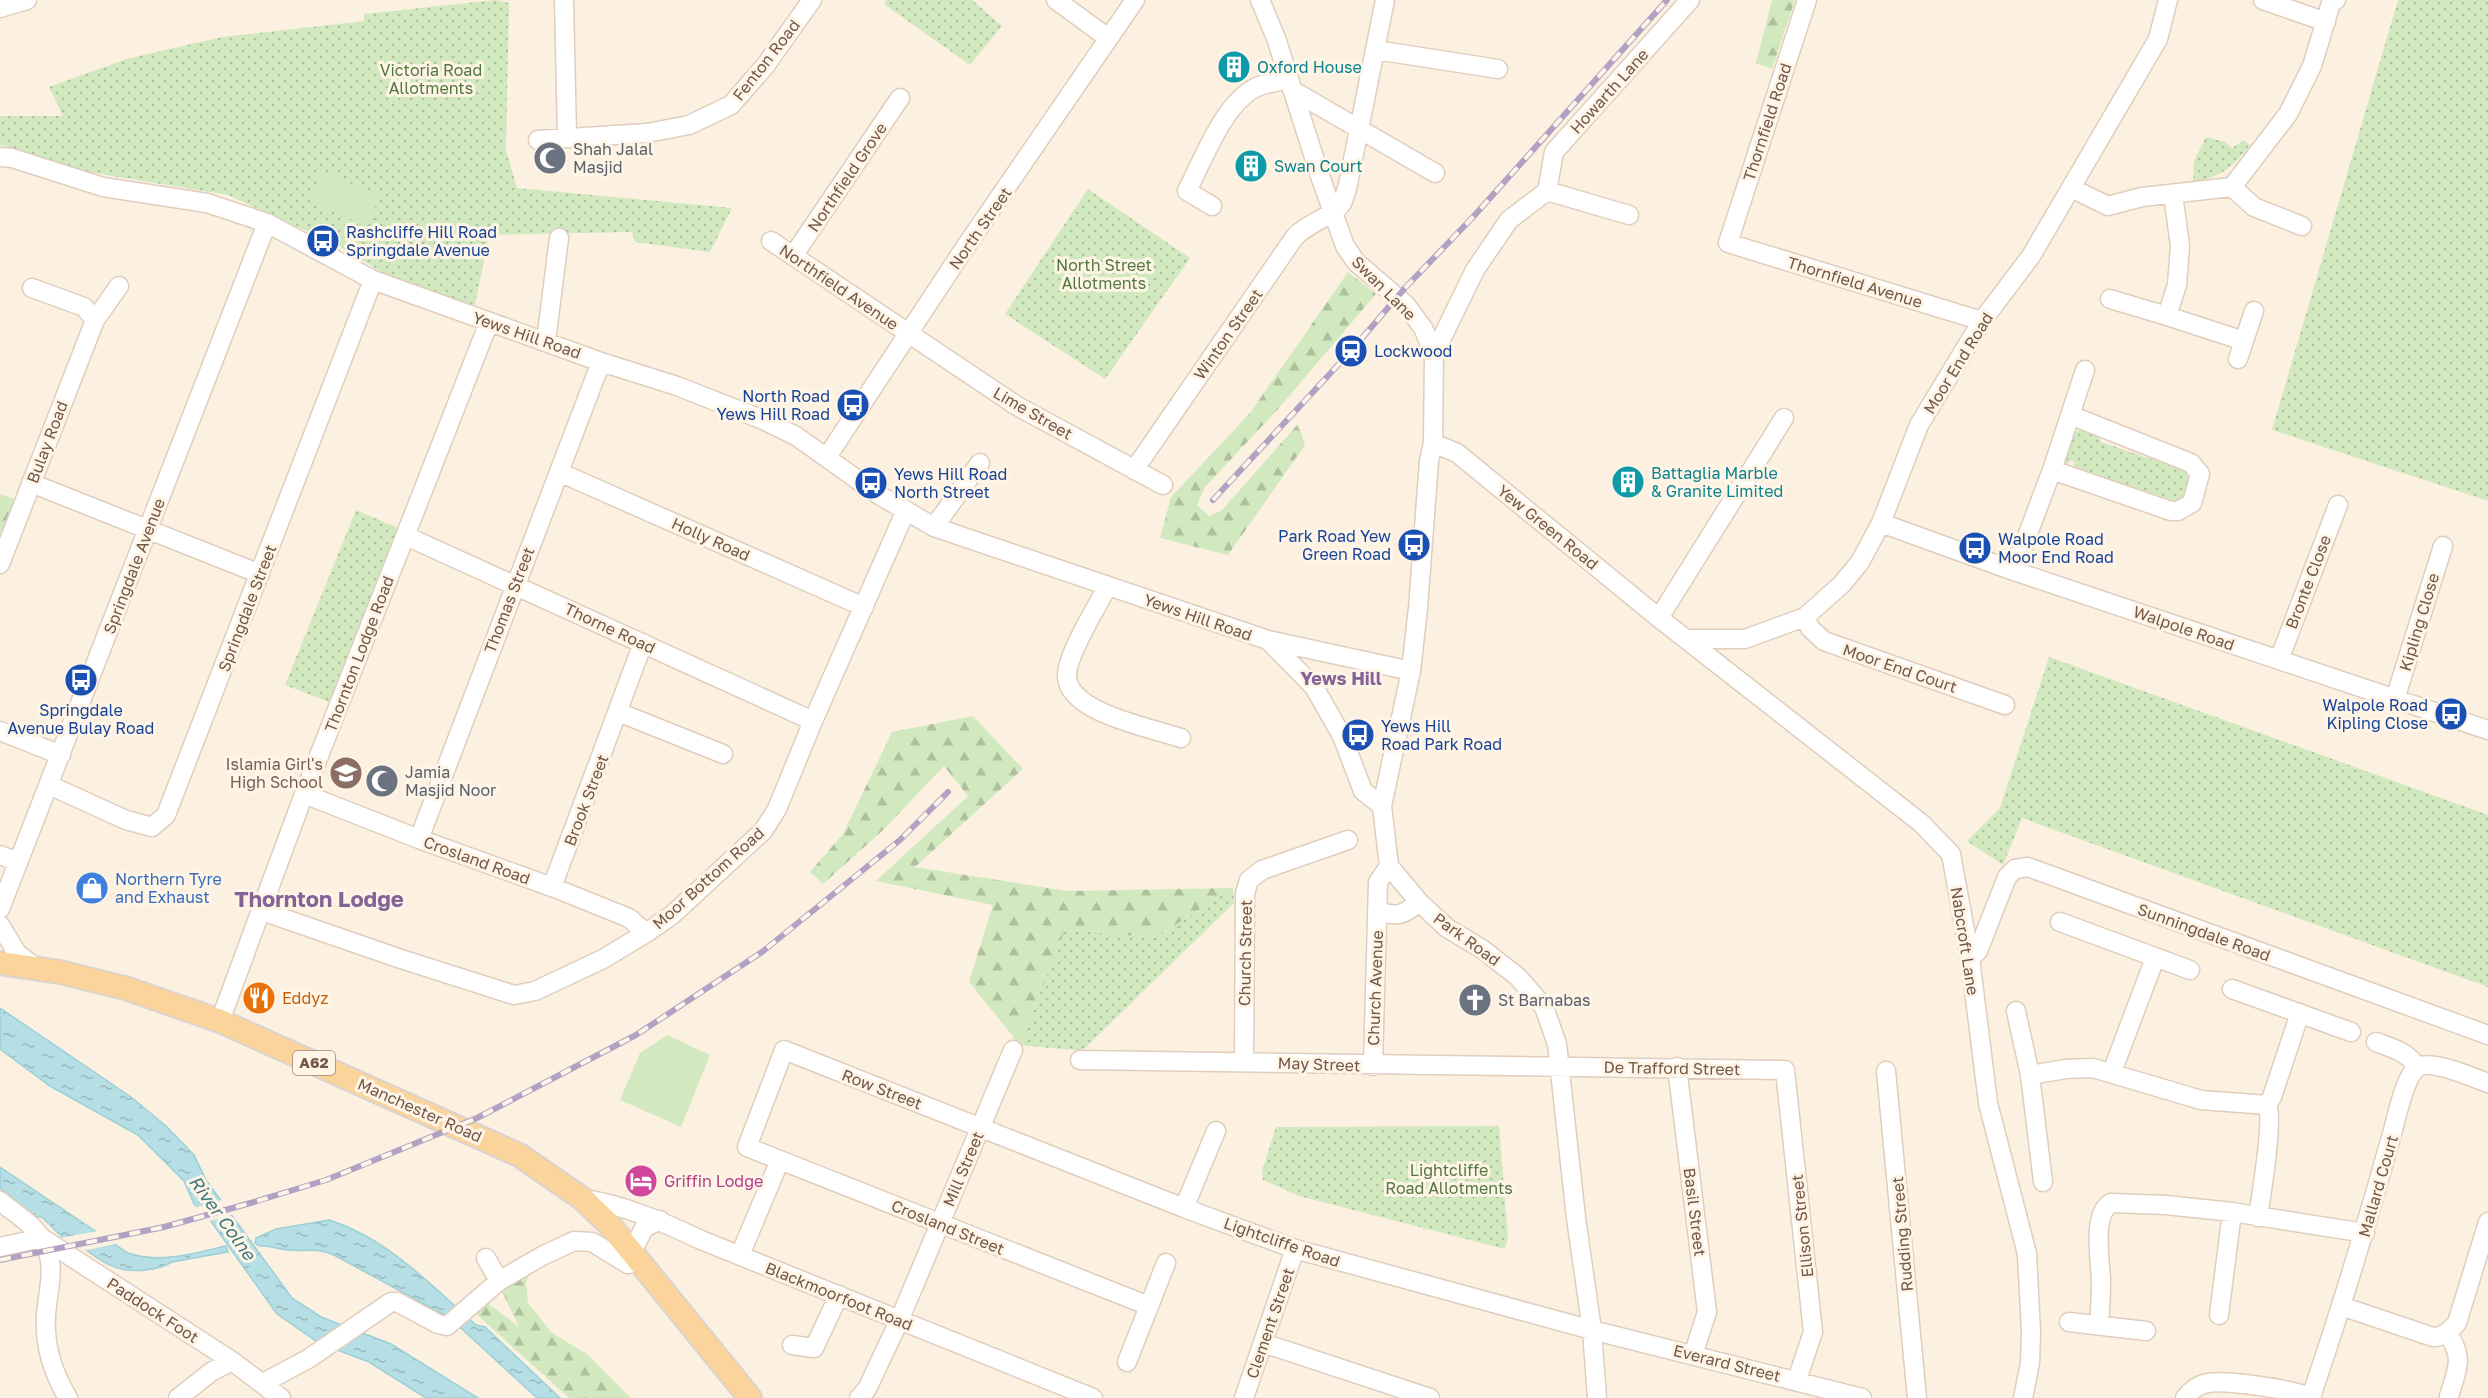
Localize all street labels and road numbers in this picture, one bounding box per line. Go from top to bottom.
street label: Fenton Road [728,15,804,105]
street label: Howarth Lane [1566,44,1652,138]
street label: Thornfield Road [1739,60,1795,184]
street label: Northfield Grove [803,119,891,235]
street label: North Street [944,183,1016,273]
street label: Northfield Avenue [776,240,902,334]
street label: Swan Lane [1348,252,1420,324]
street label: Thornfield Avenue [1785,252,1925,312]
street label: Winton Street [1189,285,1267,383]
street label: Yews Hill Road [470,307,584,363]
street label: Moor End Road [1919,309,1997,417]
street label: Lime Street [990,382,1076,444]
street label: Bulay Road [22,398,72,486]
street label: Yew Green Road [1494,480,1602,574]
street label: Springdale Avenue [99,495,169,637]
street label: Holly Road [669,513,753,565]
street label: Bronte Close [2281,532,2335,632]
street label: Springdale Street [214,542,280,674]
street label: Thomas Street [480,544,538,656]
street label: Kipling Close [2395,571,2443,673]
street label: Thornton Lodge Road [320,573,398,735]
street label: Yews Hill Road [1141,589,1255,645]
street label: Thorne Road [561,598,659,658]
street label: Walpole Road [2131,601,2237,655]
street label: Moor End Court [1840,639,1960,697]
street label: Brook Street [559,751,613,849]
street label: Moor Bottom Road [648,823,768,933]
street label: Crosland Road [421,831,533,889]
street label: Nabcroft Lane [1947,886,1983,996]
street label: Sunningdale Road [2135,899,2273,965]
street label: Church Street [1234,900,1256,1006]
street label: Park Road [1430,908,1504,970]
street label: Church Avenue [1363,930,1387,1046]
road number: A62 [293,1051,335,1075]
street label: May Street [1277,1053,1361,1075]
street label: De Trafford Street [1604,1057,1740,1079]
street label: Row Street [839,1065,925,1113]
street label: Manchester Road [355,1074,485,1146]
street label: Mill Street [938,1128,988,1210]
street label: Mallard Court [2354,1133,2402,1239]
street label: Basil Street [1680,1167,1710,1257]
street label: Ellison Street [1787,1173,1817,1279]
street label: Rudding Street [1887,1176,1917,1292]
street label: Crosland Street [889,1195,1007,1259]
street label: Lightcliffe Road [1221,1213,1343,1271]
street label: Blackmoorfoot Road [762,1257,916,1335]
street label: Clement Street [1242,1265,1298,1381]
street label: Paddock Foot [103,1273,203,1347]
street label: Everard Street [1671,1340,1783,1386]

